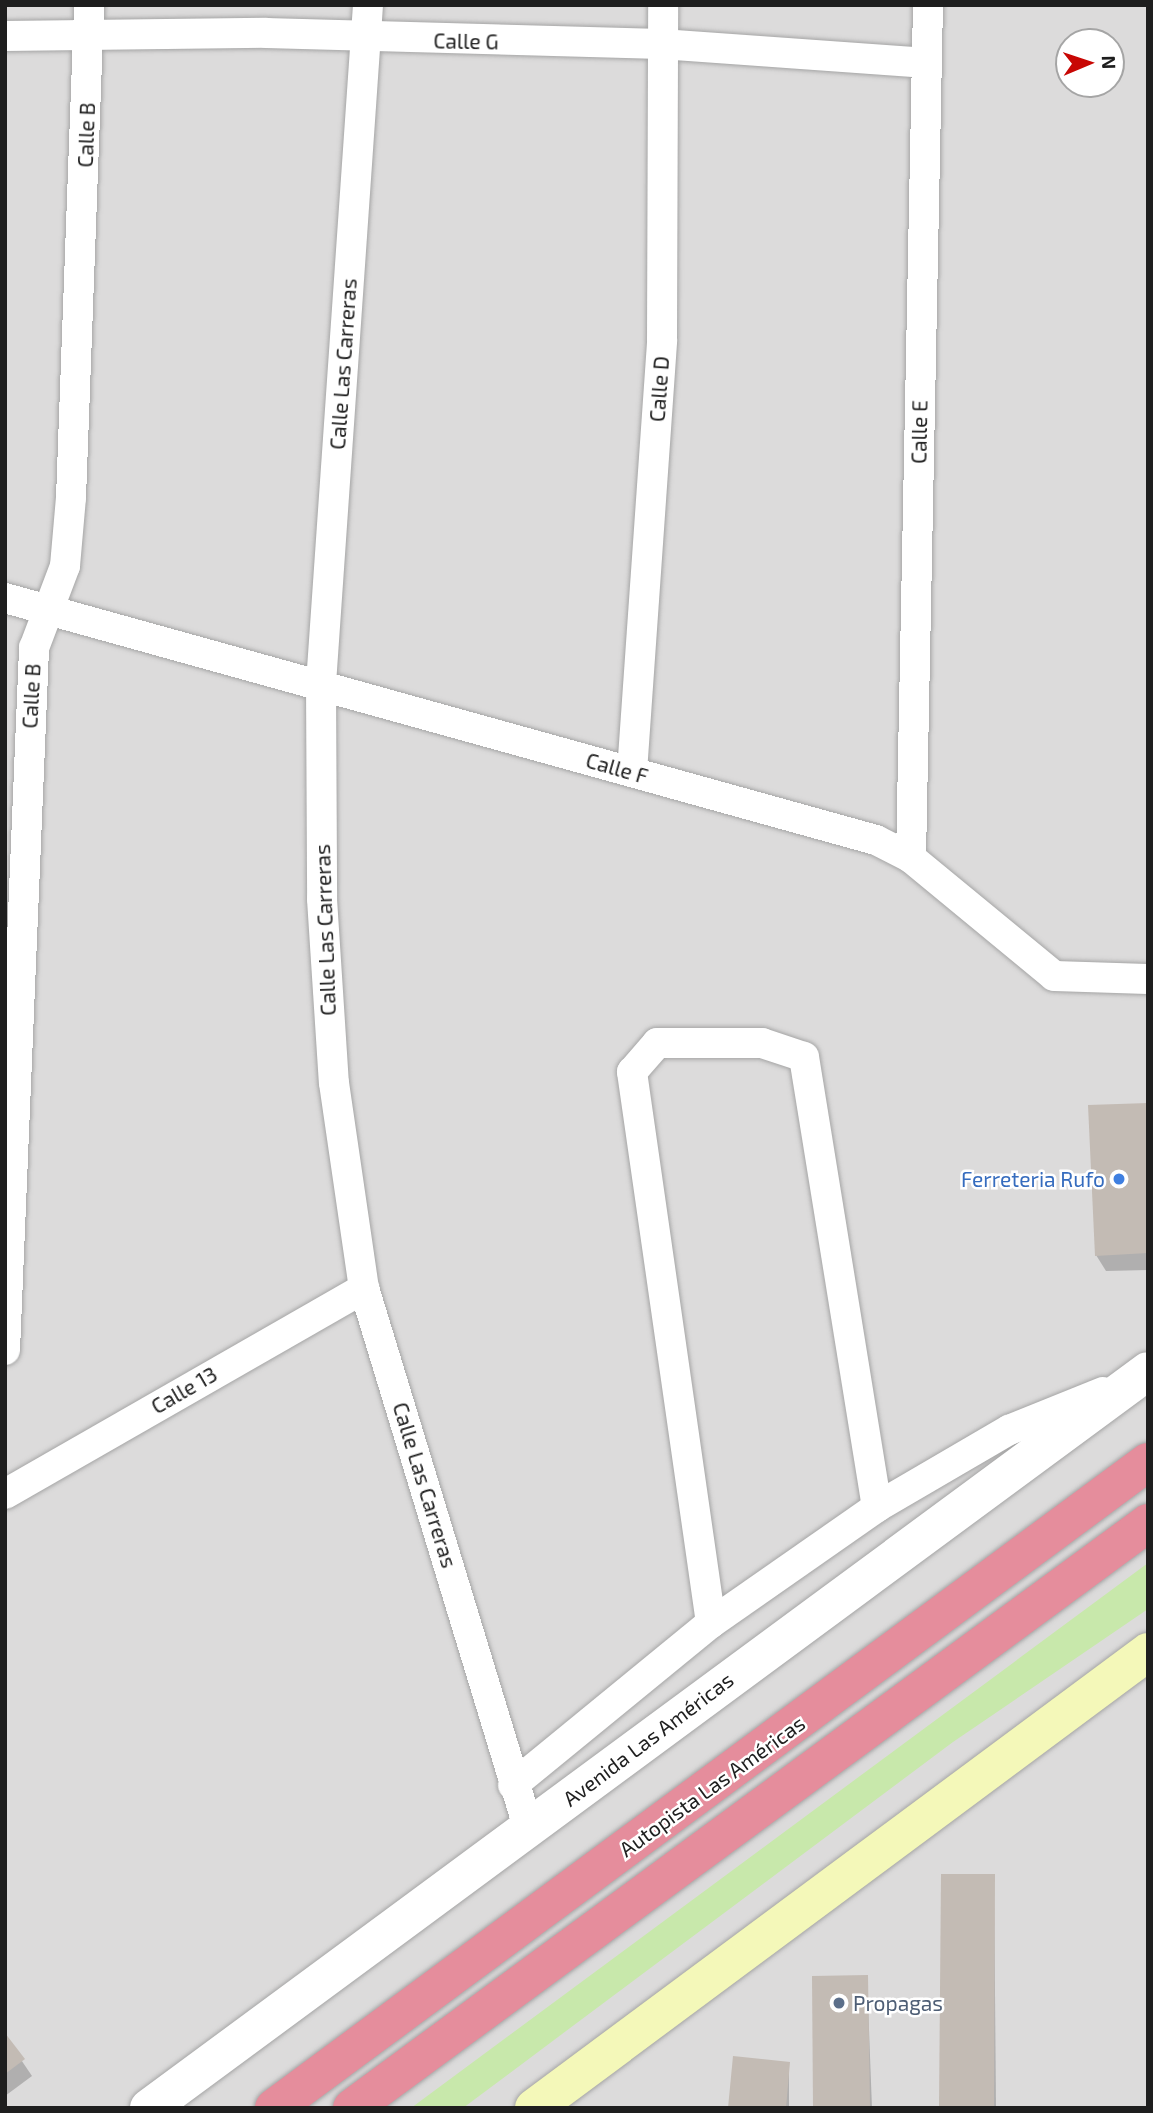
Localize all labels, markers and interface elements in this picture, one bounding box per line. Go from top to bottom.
street label: Calle G [433,28,499,54]
north arrow [1055,28,1125,98]
text: N [1098,55,1121,70]
street label: Calle B [72,102,100,168]
street label: Calle Las Carreras [324,278,362,450]
street label: Calle D [644,355,674,423]
street label: Calle E [906,400,932,464]
street label: Calle B [17,663,45,729]
street label: Calle F [583,747,651,789]
street label: Calle Las Carreras [309,844,341,1016]
place label: Ferreteria Rufo [961,1166,1105,1192]
marker: Ferreteria Rufo [1111,1171,1127,1187]
street label: Calle 13 [147,1361,221,1419]
street label: Calle Las Carreras [388,1399,462,1571]
street label: Avenida Las Américas [558,1667,738,1811]
street label: Autopista Las Américas [614,1710,810,1862]
place label: Propagas [853,1990,943,2016]
marker: Propagas [831,1995,847,2011]

